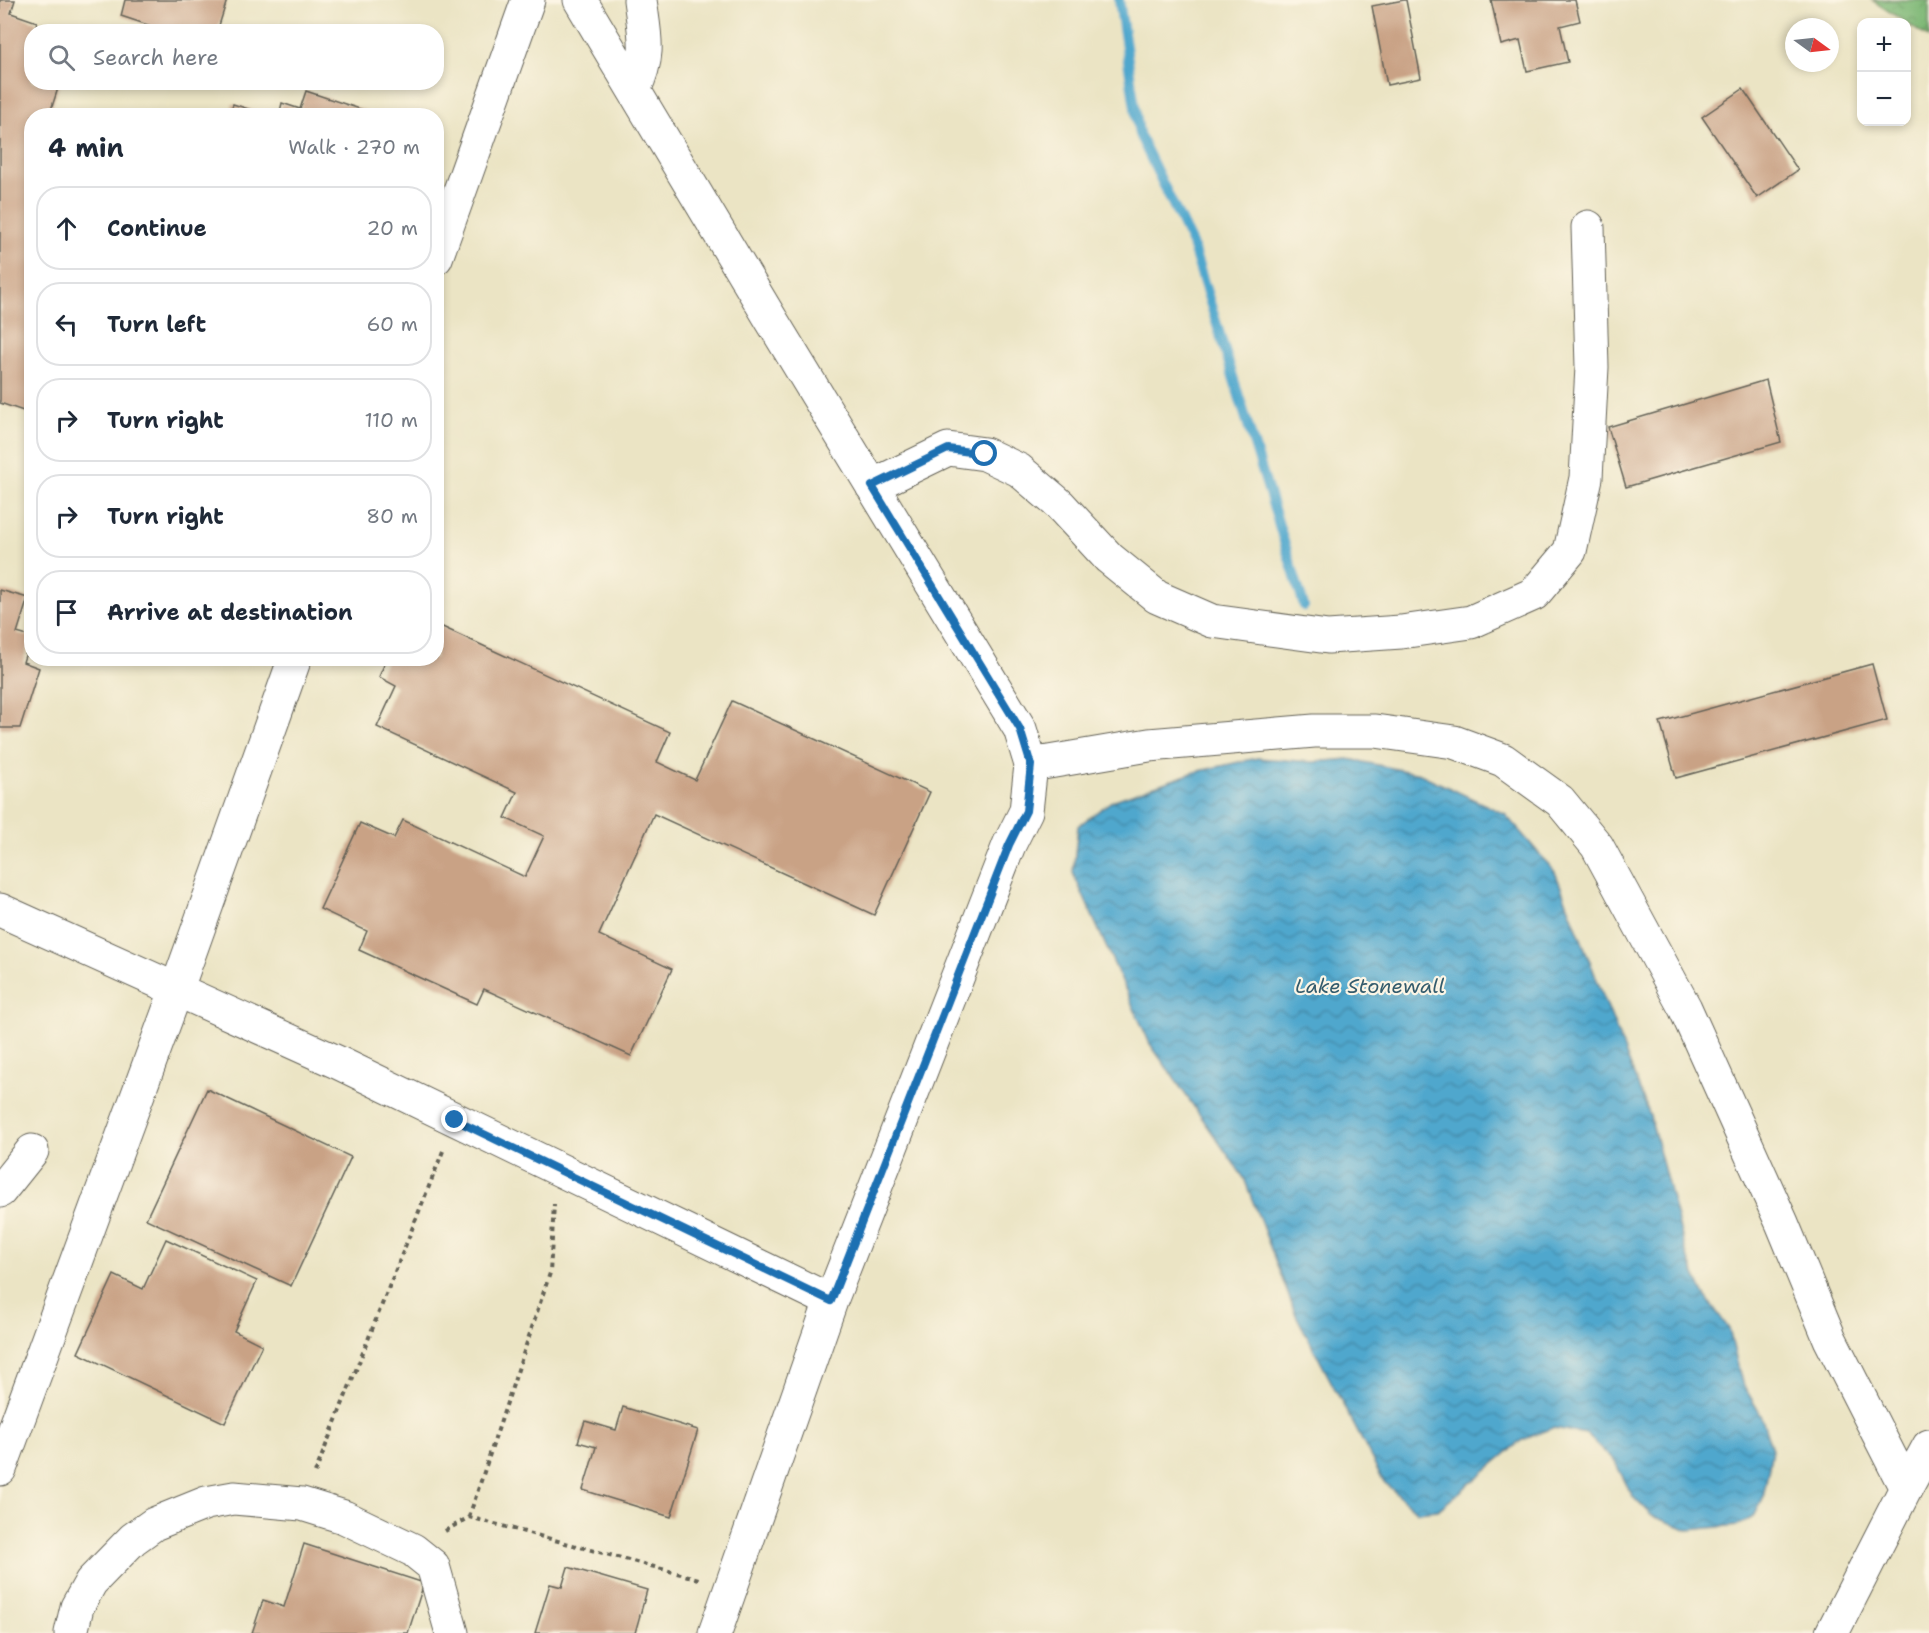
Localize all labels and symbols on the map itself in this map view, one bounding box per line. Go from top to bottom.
north arrow [1785,18,1839,72]
route start [971,440,997,466]
water label: Lake Stonewall [1295,973,1445,999]
route end [441,1106,467,1132]

